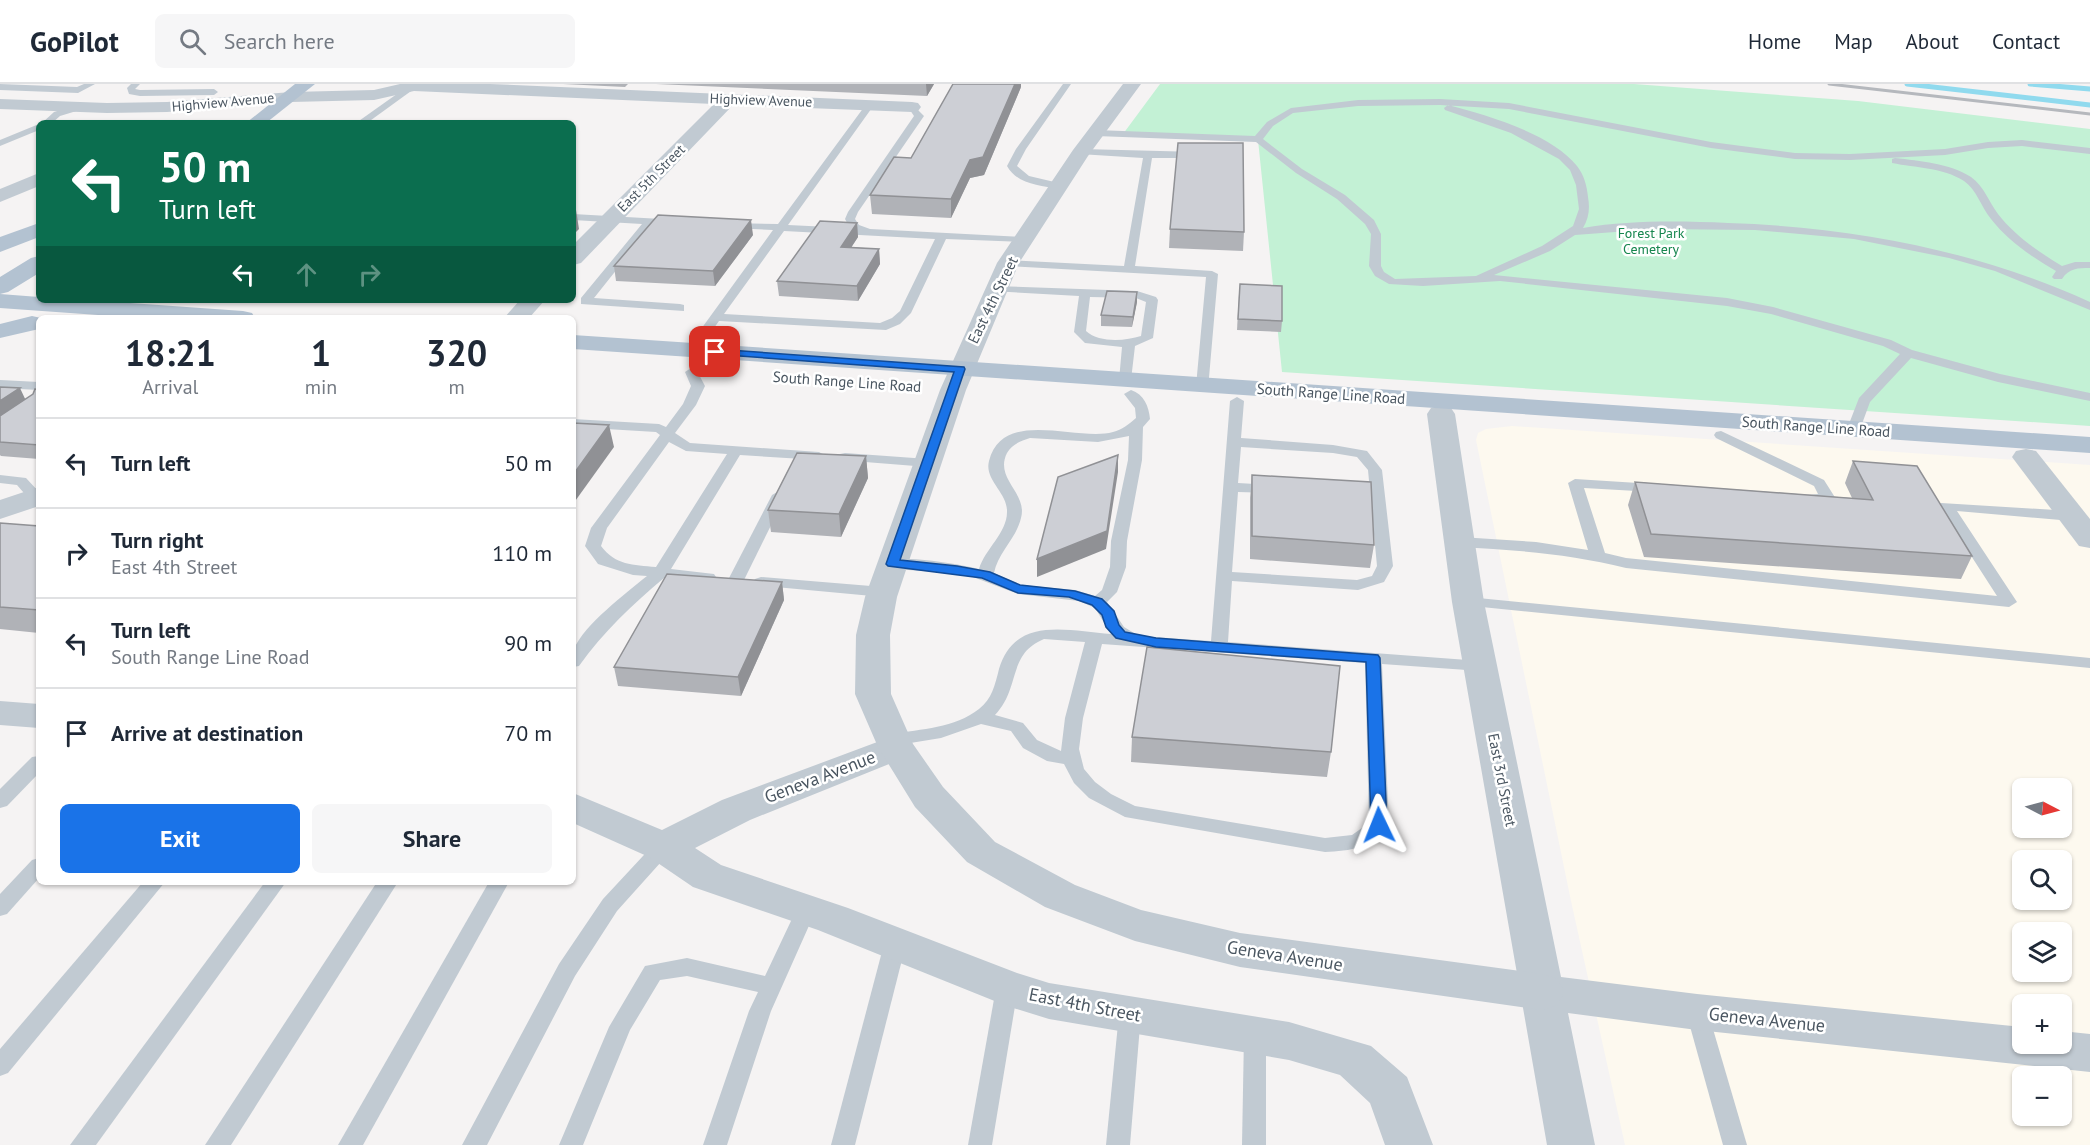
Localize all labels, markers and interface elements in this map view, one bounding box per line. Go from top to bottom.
search box [155,14,575,68]
text: GoPilot [30,23,119,60]
icon: search [176,25,209,58]
text: Search here [224,27,335,55]
text: Home [1748,28,1801,55]
text: Map [1834,28,1873,55]
text: About [1906,28,1959,55]
text: Contact [1992,28,2060,55]
street label: Highview Avenue [171,89,275,115]
street label: Highview Avenue [709,89,813,111]
text: 50 m [159,139,251,194]
street label: East 5th Street [613,140,689,216]
icon: left [60,144,138,222]
text: Turn left [159,192,256,226]
park label: Forest Park Cemetery [1618,224,1685,258]
street label: East 4th Street [963,253,1022,346]
icon: left [227,258,260,291]
icon: ahead [290,258,323,291]
icon: right [353,258,386,291]
pin [689,326,740,377]
text: 18:21 [125,329,216,376]
text: 1 [311,329,331,376]
text: 320 [426,329,487,376]
icon: arrive [698,335,731,368]
street label: South Range Line Road [772,367,922,396]
text: Arrival [142,374,198,400]
text: min [305,374,337,400]
text: m [449,374,465,400]
street label: South Range Line Road [1256,379,1406,408]
street label: South Range Line Road [1741,412,1891,441]
icon: left [60,447,93,480]
text: Turn left [111,449,191,477]
text: 50 m [504,449,552,477]
text: Turn right [111,526,203,554]
icon: right [60,537,93,570]
text: 110 m [492,539,552,567]
text: East 4th Street [111,554,237,580]
text: Turn left [111,616,191,644]
icon: left [60,627,93,660]
text: 90 m [504,629,552,657]
text: South Range Line Road [111,644,309,670]
icon: arrive [60,717,93,750]
text: Arrive at destination [111,719,303,747]
text: 70 m [504,719,552,747]
street label: East 3rd Street [1484,732,1521,828]
street label: Geneva Avenue [761,745,878,808]
north arrow [2012,778,2072,838]
map controls [2012,778,2072,1126]
position arrow [1347,793,1411,857]
button: Exit [60,804,300,873]
button: Share [312,804,552,873]
button: search [2012,850,2072,910]
button: layers [2012,922,2072,982]
street label: Geneva Avenue [1226,935,1345,976]
street label: East 4th Street [1027,982,1143,1027]
button: + [2012,994,2072,1054]
street label: Geneva Avenue [1708,1002,1826,1037]
button: − [2012,1066,2072,1126]

